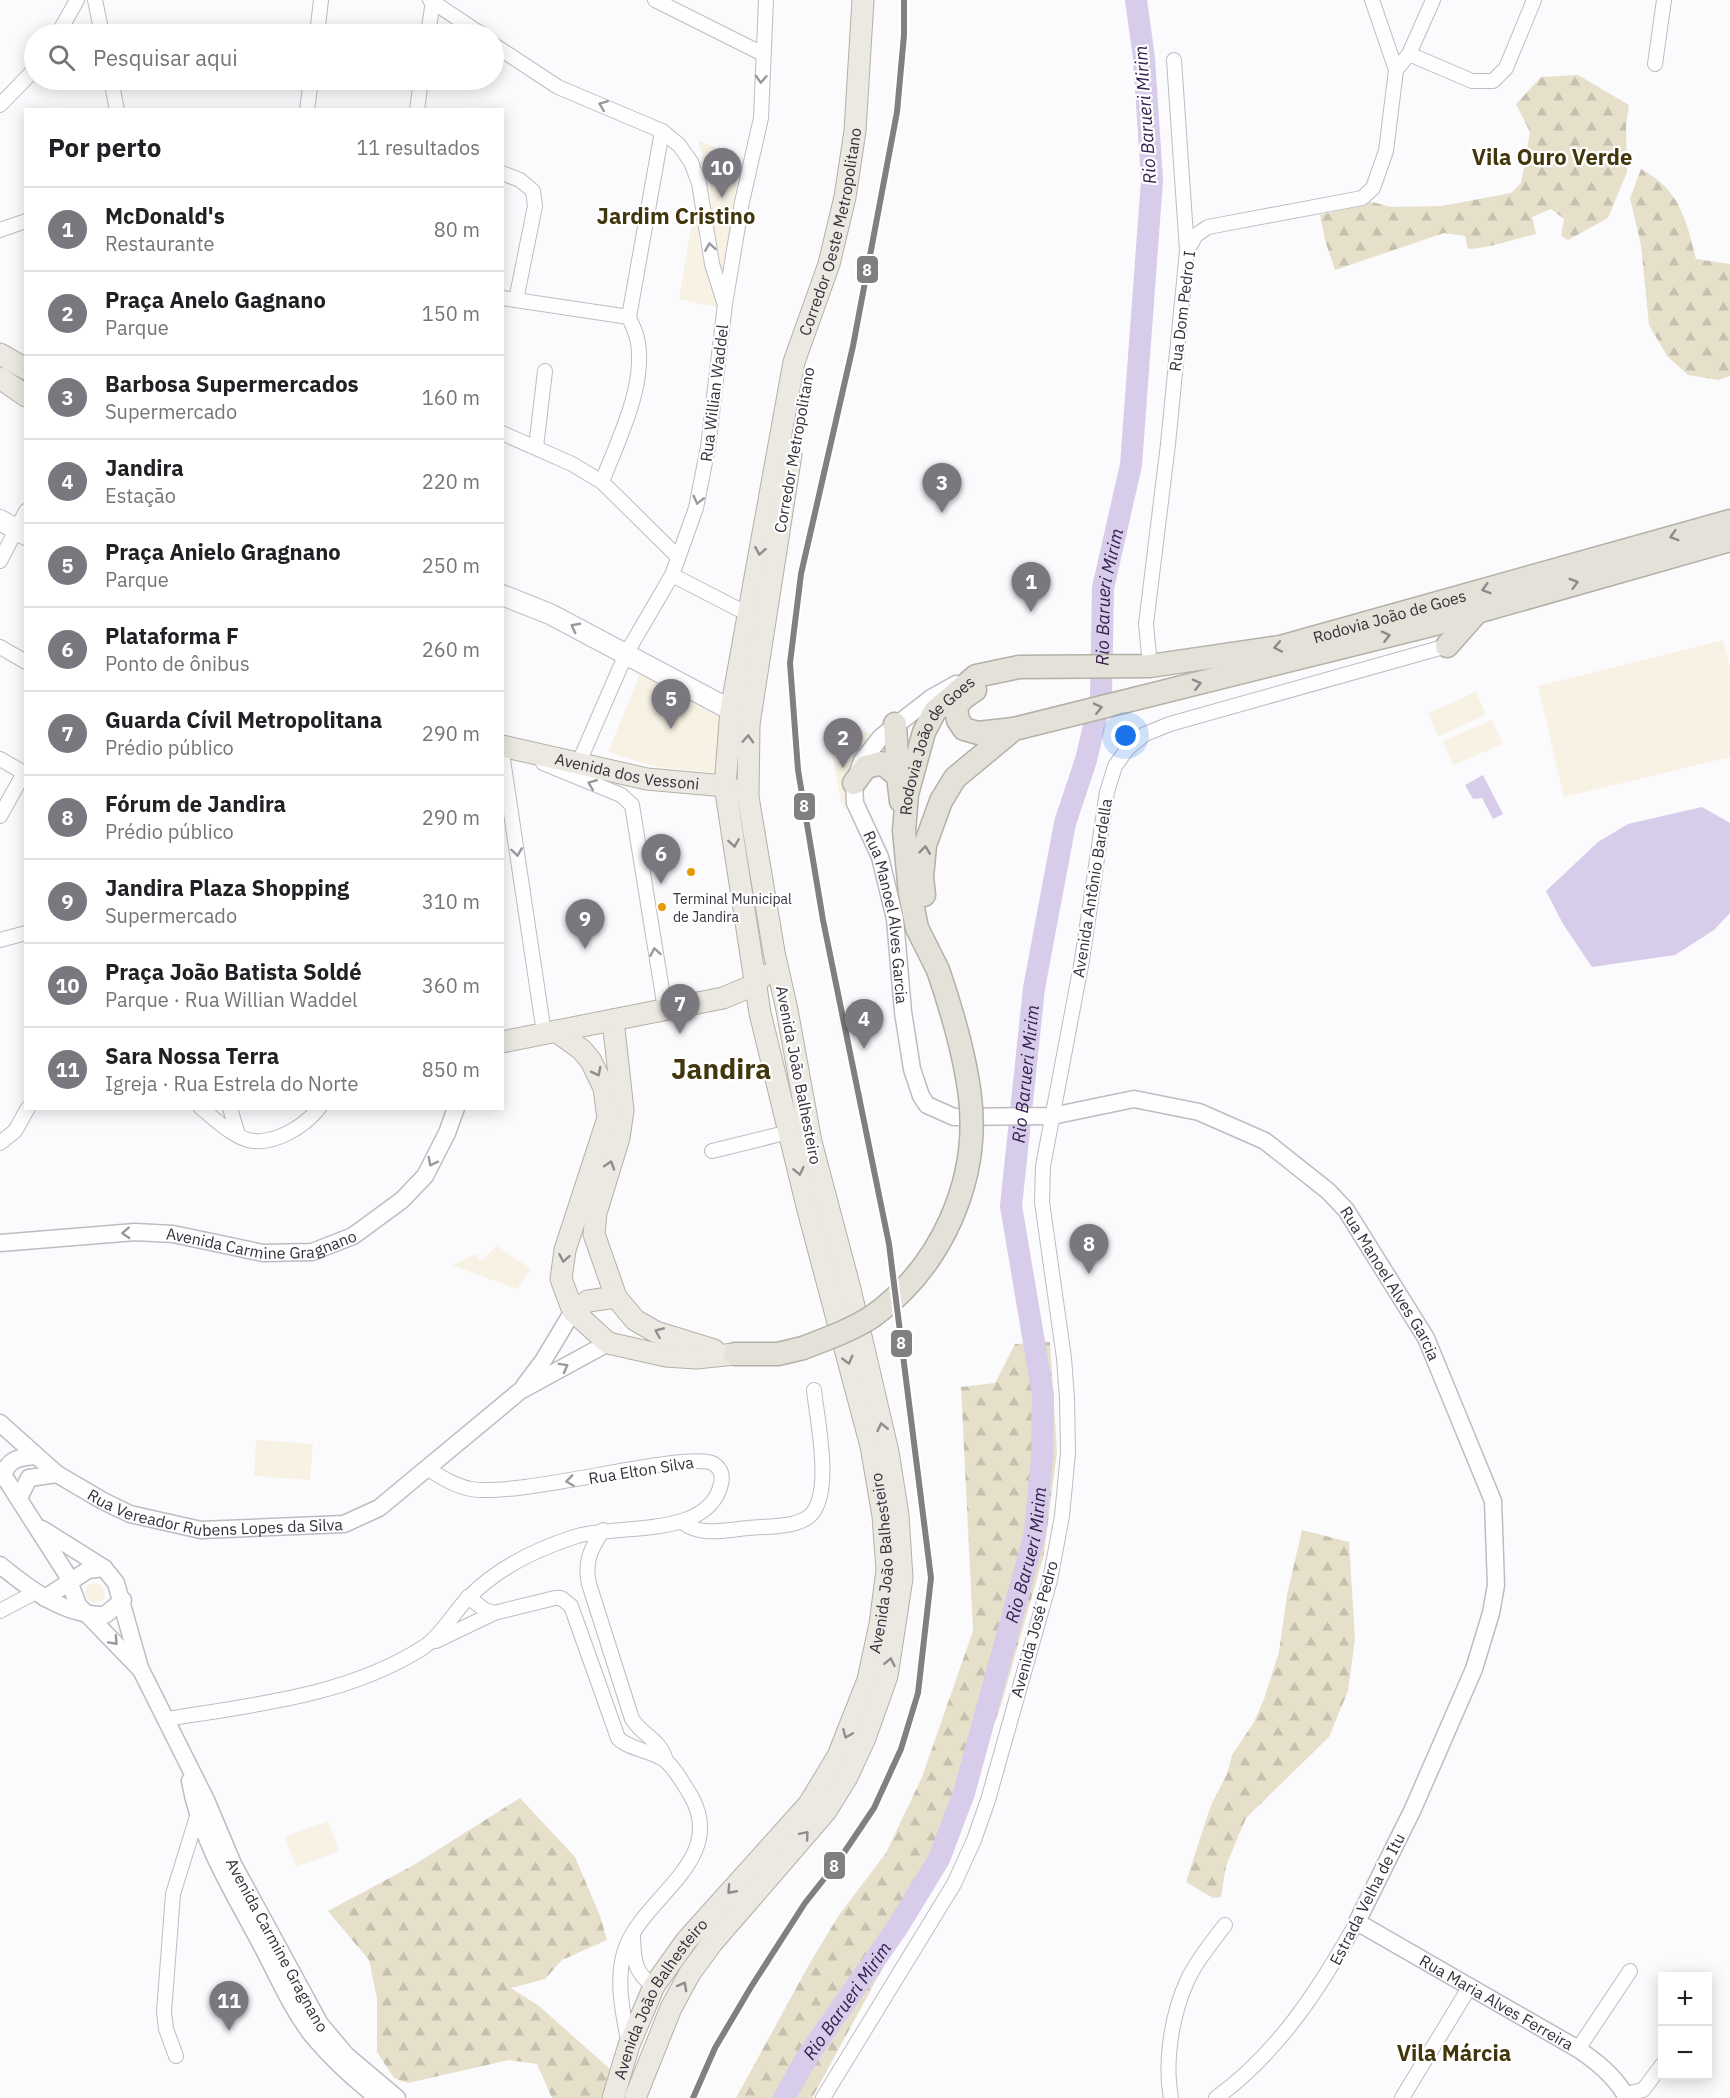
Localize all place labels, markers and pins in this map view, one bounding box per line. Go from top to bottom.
pin: 10 [702,148,742,198]
pin: 3 [922,464,962,513]
pin: 1 [1012,562,1050,612]
pin: 5 [652,680,690,729]
pin: 2 [824,718,862,768]
pin: 6 [642,834,680,884]
unlabelled marker [685,866,697,878]
place label: Terminal Municipal de Jandira [673,890,792,926]
pin: 9 [566,900,604,949]
marker: Terminal Municipal de Jandira [656,901,668,913]
pin: 7 [660,984,700,1034]
pin: 4 [844,1000,884,1049]
pin: 8 [1070,1224,1108,1274]
pin: 11 [210,1982,248,2031]

